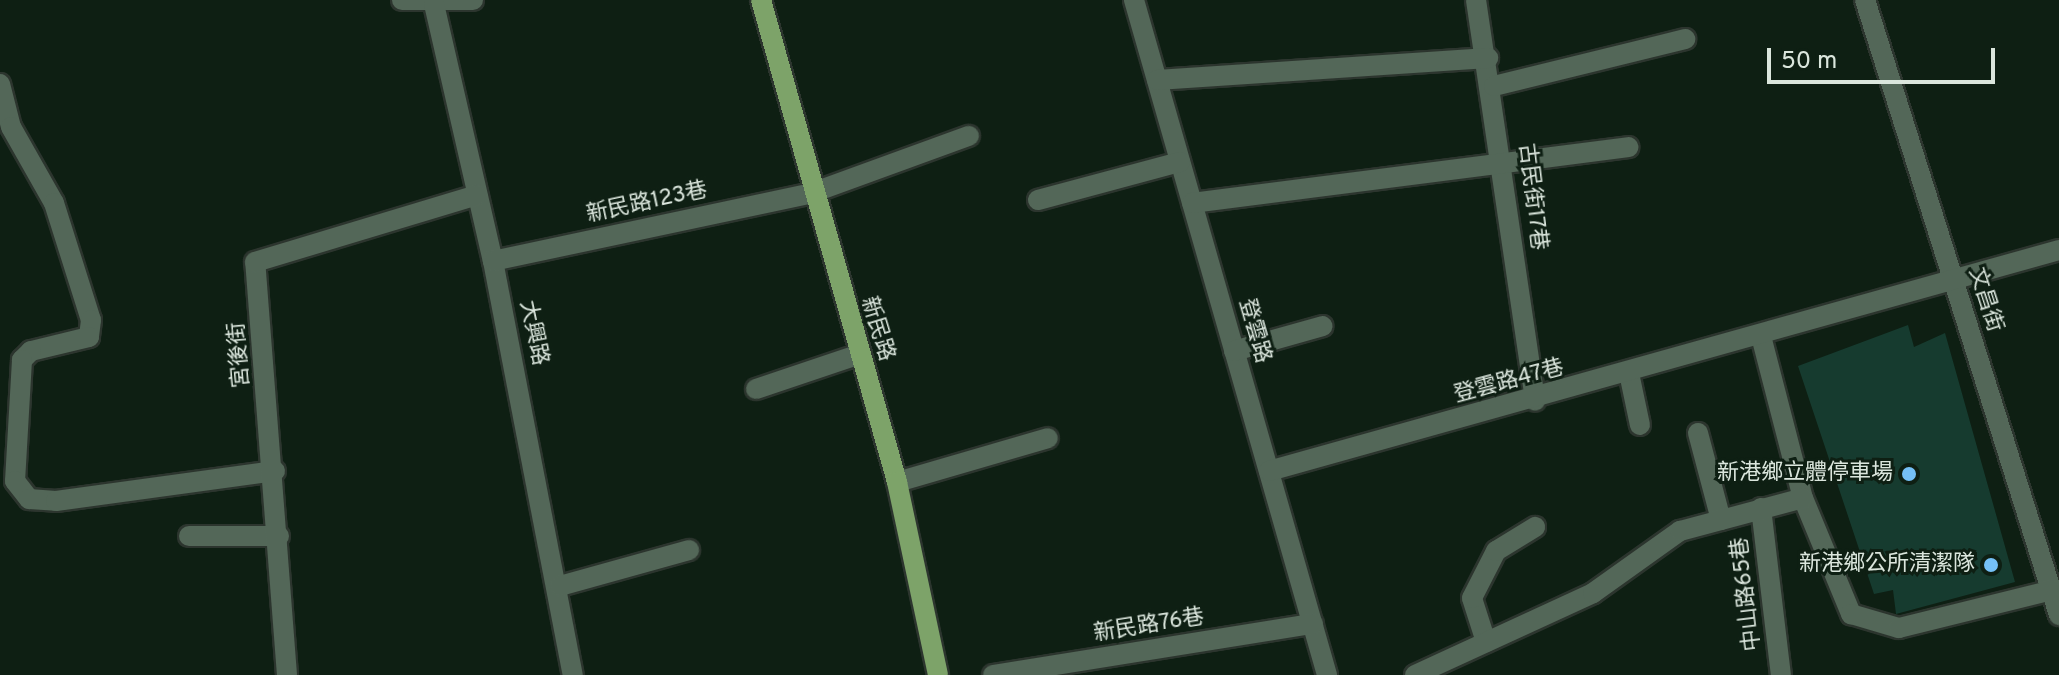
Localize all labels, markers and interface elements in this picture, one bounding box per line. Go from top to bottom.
scale bar [1771,32,1999,82]
text: 50 m [1781,47,1837,77]
street label: 古民街17巷 [1512,142,1552,252]
street label: 新民路123巷 [584,177,710,229]
street label: 文昌街 [1962,265,2008,335]
street label: 新民路 [855,294,899,364]
street label: 登雲路 [1232,296,1276,366]
street label: 大興路 [513,298,553,368]
street label: 宮後街 [224,321,256,389]
street label: 登雲路47巷 [1451,355,1567,409]
place label: 新港鄉立體停車場 [1717,461,1893,487]
marker: 新港鄉立體停車場 [1900,465,1918,483]
street label: 中山路65巷 [1727,535,1767,653]
place label: 新港鄉公所清潔隊 [1799,552,1975,578]
marker: 新港鄉公所清潔隊 [1982,556,2000,574]
street label: 新民路76巷 [1092,604,1206,648]

